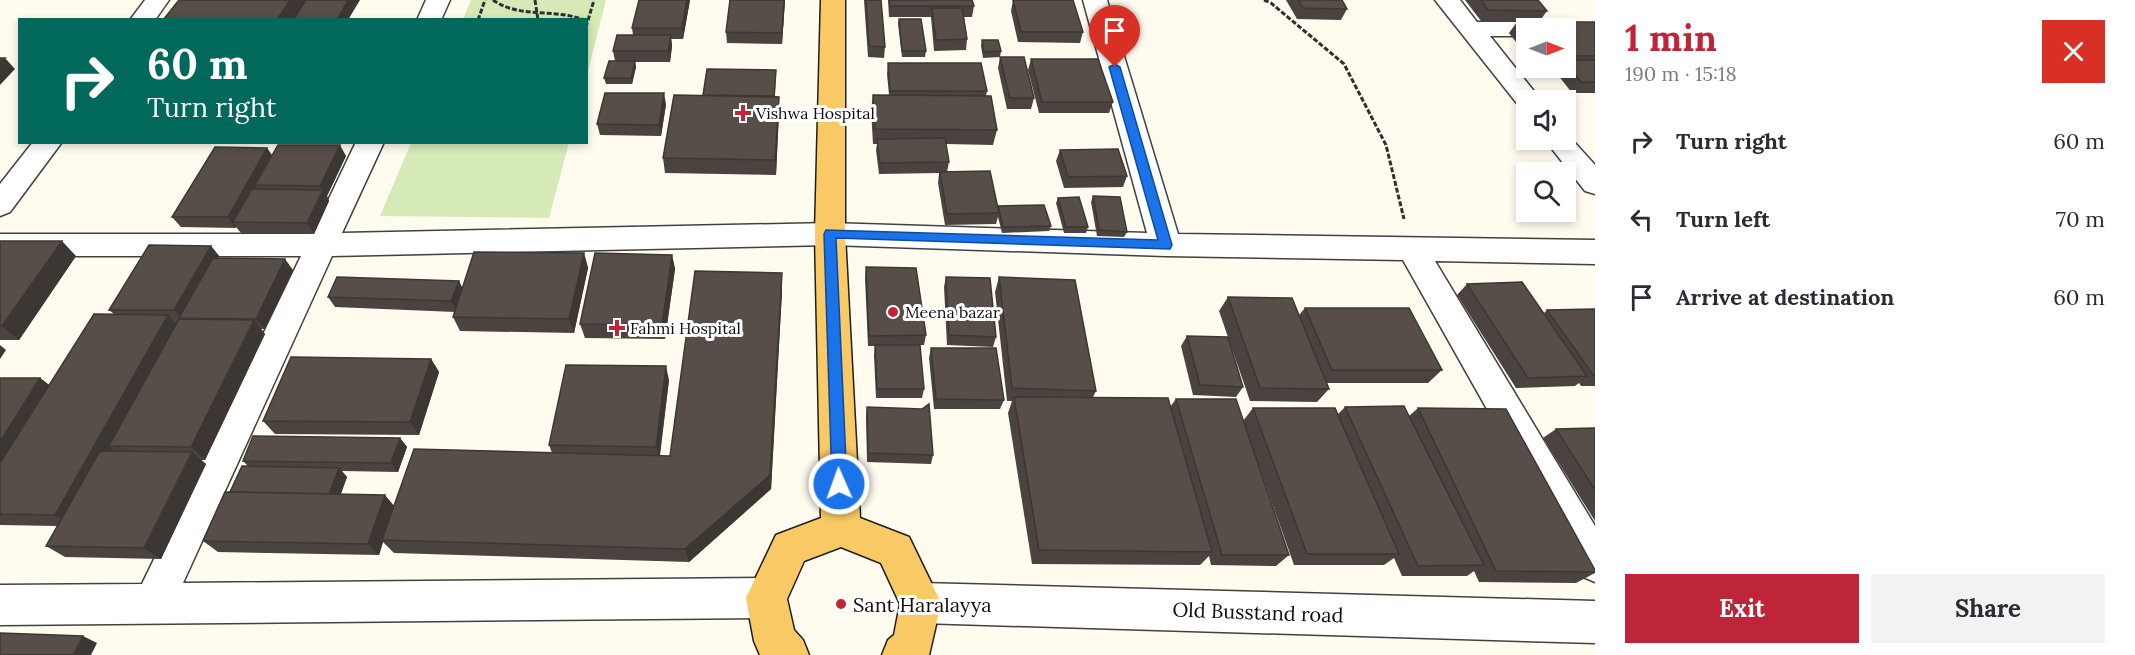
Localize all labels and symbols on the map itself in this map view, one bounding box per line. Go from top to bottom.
pin [1089,5,1140,67]
north arrow [1516,18,1576,78]
place label: Vishwa Hospital [755,103,875,123]
marker: Vishwa Hospital [734,104,752,122]
place label: Meena bazar [905,302,1000,322]
marker: Meena bazar [886,305,900,319]
place label: Fahmi Hospital [630,318,741,338]
marker: Fahmi Hospital [608,319,626,337]
position arrow [807,452,871,516]
place label: Sant Haralayya [853,592,992,617]
marker: Sant Haralayya [834,597,848,611]
street label: Old Busstand road [1172,597,1344,627]

